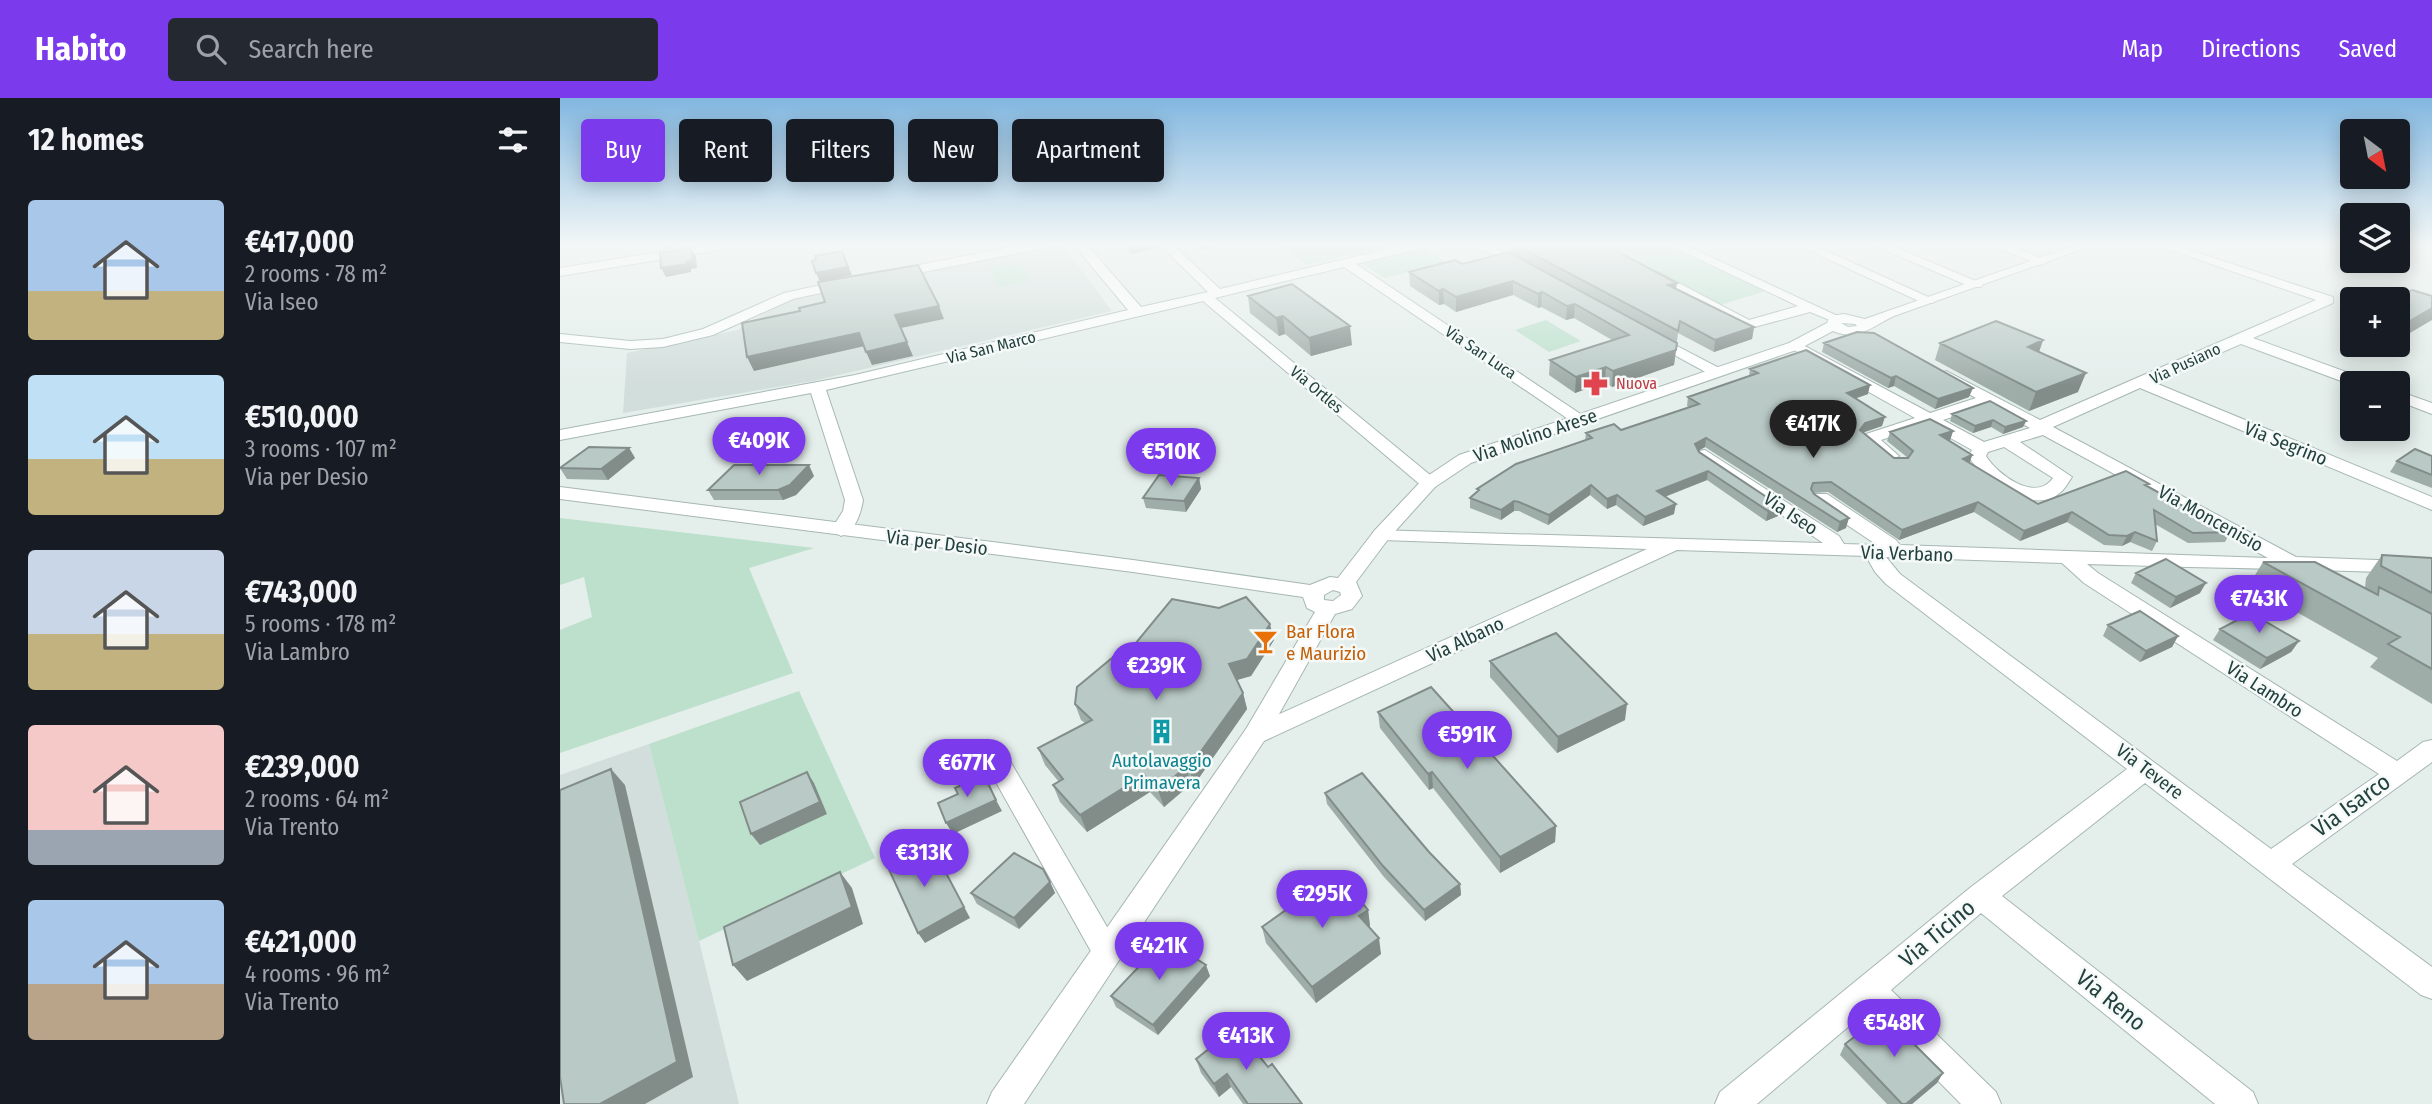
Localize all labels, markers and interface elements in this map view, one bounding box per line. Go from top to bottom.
search box [168,18,658,81]
text: Habito [35,29,126,69]
icon: search [192,30,230,68]
text: Search here [248,34,374,65]
text: Map [2122,35,2163,63]
text: Directions [2201,35,2300,63]
text: Saved [2338,35,2397,63]
chip: Buy [581,119,665,182]
chip: Rent [679,119,772,182]
chip: Filters [786,119,894,182]
chip: New [908,119,998,182]
chip: Apartment [1012,119,1164,182]
north arrow [2340,119,2410,189]
map controls [2340,119,2410,441]
icon: filters [494,121,532,159]
text: 12 homes [28,122,144,158]
button: layers [2340,203,2410,273]
text: €417,000 [245,224,355,260]
icon: home [84,228,168,312]
text: 2 rooms · 78 m² [245,260,387,288]
button: + [2340,287,2410,357]
text: Via Iseo [245,288,319,316]
street label: Via San Luca [1442,322,1520,383]
street label: Via San Marco [945,327,1038,368]
street label: Via Pusiano [2147,339,2224,388]
street label: Via Ortles [1286,362,1347,417]
pharmacy icon: Nuova [1582,369,1610,397]
button: − [2340,371,2410,441]
place label: Nuova [1616,374,1657,393]
text: €510,000 [245,399,359,435]
pin: €417K [1764,400,1862,460]
icon: home [84,403,168,487]
street label: Via Molino Arese [1470,404,1600,467]
text: €417K [1786,409,1840,437]
street label: Via Segrino [2241,416,2331,470]
pin: €409K [710,418,808,477]
text: €409K [728,426,790,454]
pin: €510K [1122,428,1220,488]
text: 3 rooms · 107 m² [245,435,397,463]
text: €510K [1142,437,1200,465]
text: Via per Desio [245,463,369,491]
street label: Via Moncenisio [2154,480,2267,557]
street label: Via Iseo [1759,487,1822,540]
street label: Via per Desio [885,525,989,560]
street label: Via Verbano [1860,540,1954,567]
text: €743,000 [245,574,358,610]
pin: €743K [2210,575,2308,635]
icon: home [84,578,168,662]
text: €743K [2230,584,2288,612]
text: 5 rooms · 178 m² [245,610,396,638]
street label: Via Albano [1423,612,1507,667]
place label: Bar Flora e Maurizio [1286,620,1366,665]
bar icon: Bar Flora e Maurizio [1252,628,1280,656]
text: Via Lambro [245,638,350,666]
pin: €239K [1107,642,1205,702]
text: €239K [1127,651,1185,679]
street label: Via Lambro [2222,656,2307,723]
pin: €591K [1418,712,1516,771]
building icon: Autolavaggio Primavera [1148,718,1176,746]
text: €591K [1438,720,1496,748]
street label: Via Tevere [2111,739,2188,804]
pin: €677K [918,740,1016,799]
text: €677K [939,748,995,776]
text: €239,000 [245,749,360,785]
place label: Autolavaggio Primavera [1112,749,1212,794]
icon: home [84,753,168,837]
street label: Via Isarco [2306,767,2396,843]
text: 2 rooms · 64 m² [245,785,389,813]
text: Via Trento [245,813,339,841]
pin: €313K [875,830,973,889]
text: €313K [896,838,952,866]
pin: €295K [1273,870,1371,930]
text: €295K [1292,879,1352,907]
street label: Via Ticino [1893,893,1981,973]
pin: €421K [1110,922,1208,982]
text: €421,000 [245,924,357,960]
icon: home [84,928,168,1012]
text: €421K [1131,931,1187,959]
text: 4 rooms · 96 m² [245,960,390,988]
street label: Via Reno [2070,963,2152,1037]
text: Via Trento [245,988,339,1016]
pin: €548K [1845,1000,1943,1059]
text: €548K [1864,1008,1924,1036]
pin: €413K [1197,1012,1295,1072]
text: €413K [1218,1021,1274,1049]

